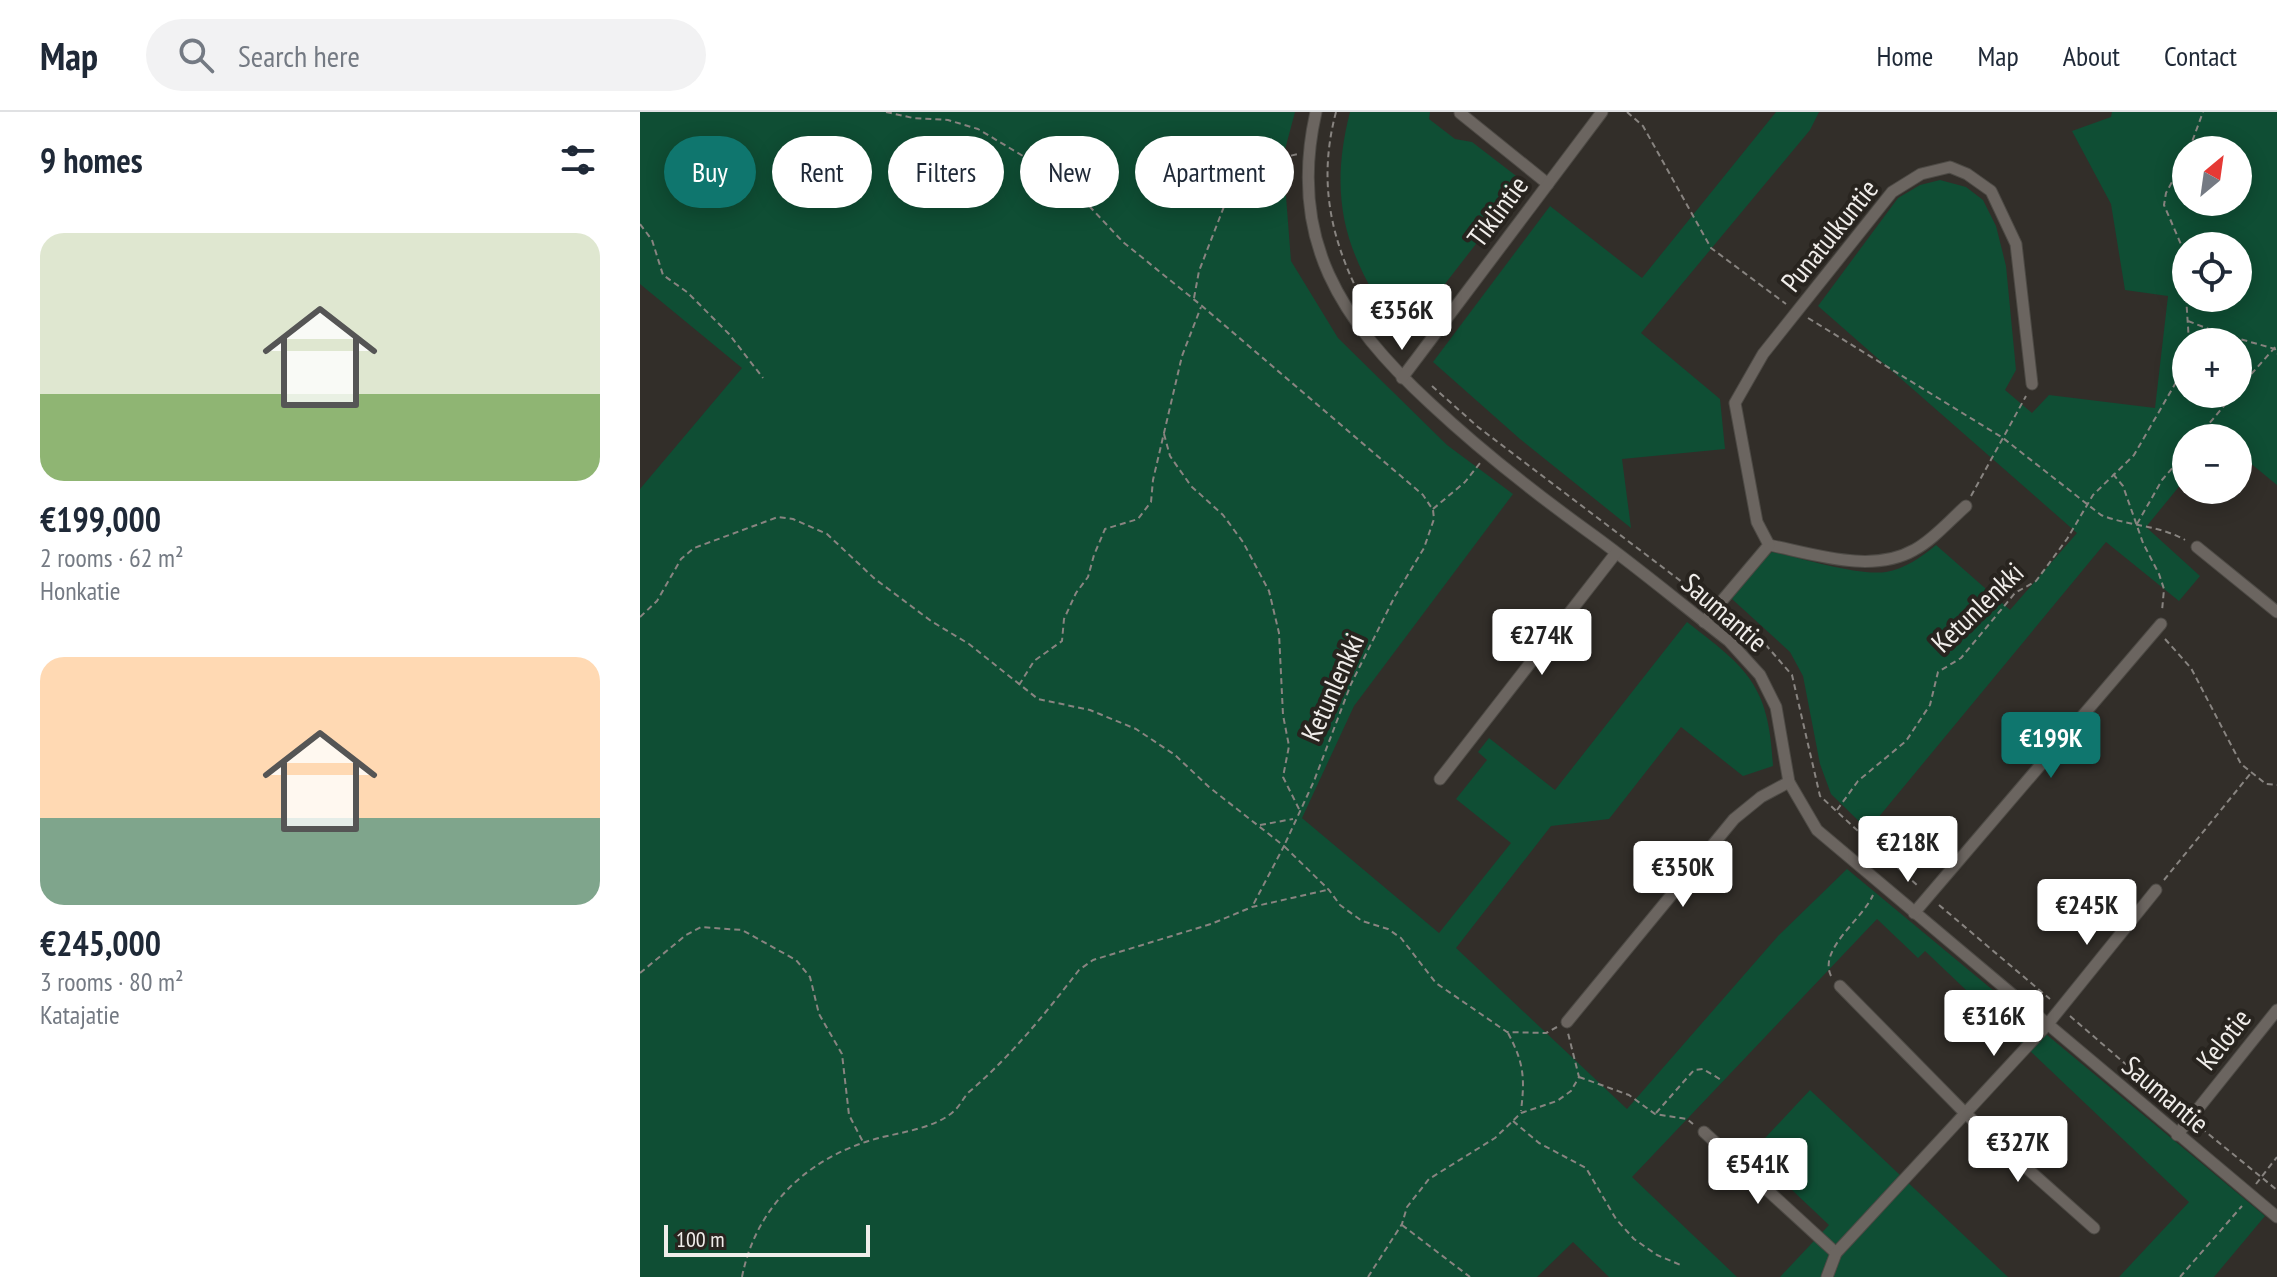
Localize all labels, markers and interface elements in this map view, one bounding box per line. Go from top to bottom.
search box [146,19,706,91]
text: Map [40,31,98,80]
icon: search [174,33,218,77]
text: Search here [238,36,360,75]
text: Home [1877,37,1933,74]
text: Map [1977,37,2019,74]
text: About [2063,37,2120,74]
text: Contact [2164,37,2237,74]
chip: Buy [664,136,756,208]
chip: Rent [772,136,872,208]
chip: Filters [888,136,1004,208]
chip: New [1020,136,1119,208]
chip: Apartment [1135,136,1294,208]
north arrow [2172,136,2252,216]
map controls [2172,136,2252,504]
text: 9 homes [40,138,143,182]
icon: filters [556,138,600,182]
street label: Tiklintie [1458,168,1536,254]
street label: Punatulkuntie [1772,171,1886,299]
button: locate [2172,232,2252,312]
pin: €356K [1346,284,1458,352]
icon: home [248,285,392,429]
text: €356K [1370,293,1434,326]
button: + [2172,328,2252,408]
button: − [2172,424,2252,504]
text: €199,000 [40,497,161,541]
text: 2 rooms · 62 m² [40,541,184,574]
street label: Ketunlenkki [1923,554,2031,660]
street label: Saumantie [1674,564,1776,660]
text: Honkatie [40,574,121,607]
pin: €274K [1486,609,1598,677]
text: €274K [1510,618,1574,651]
street label: Ketunlenkki [1292,627,1372,747]
icon: home [248,709,392,853]
pin: €199K [1995,712,2107,780]
text: €199K [2019,721,2083,754]
pin: €218K [1852,816,1964,884]
text: €218K [1876,825,1940,858]
pin: €350K [1627,841,1739,909]
text: €350K [1651,850,1715,883]
pin: €245K [2031,879,2143,947]
text: €245K [2055,888,2119,921]
text: €245,000 [40,921,161,965]
text: 3 rooms · 80 m² [40,965,184,998]
pin: €316K [1938,990,2050,1058]
text: Katajatie [40,998,120,1031]
text: €316K [1962,999,2026,1032]
street label: Kelotie [2187,1001,2259,1077]
street label: Saumantie [2115,1047,2217,1141]
pin: €327K [1962,1116,2074,1184]
text: €327K [1986,1125,2050,1158]
pin: €541K [1702,1138,1814,1206]
text: €541K [1726,1147,1790,1180]
scale bar [664,1221,870,1257]
text: 100 m [676,1225,725,1253]

